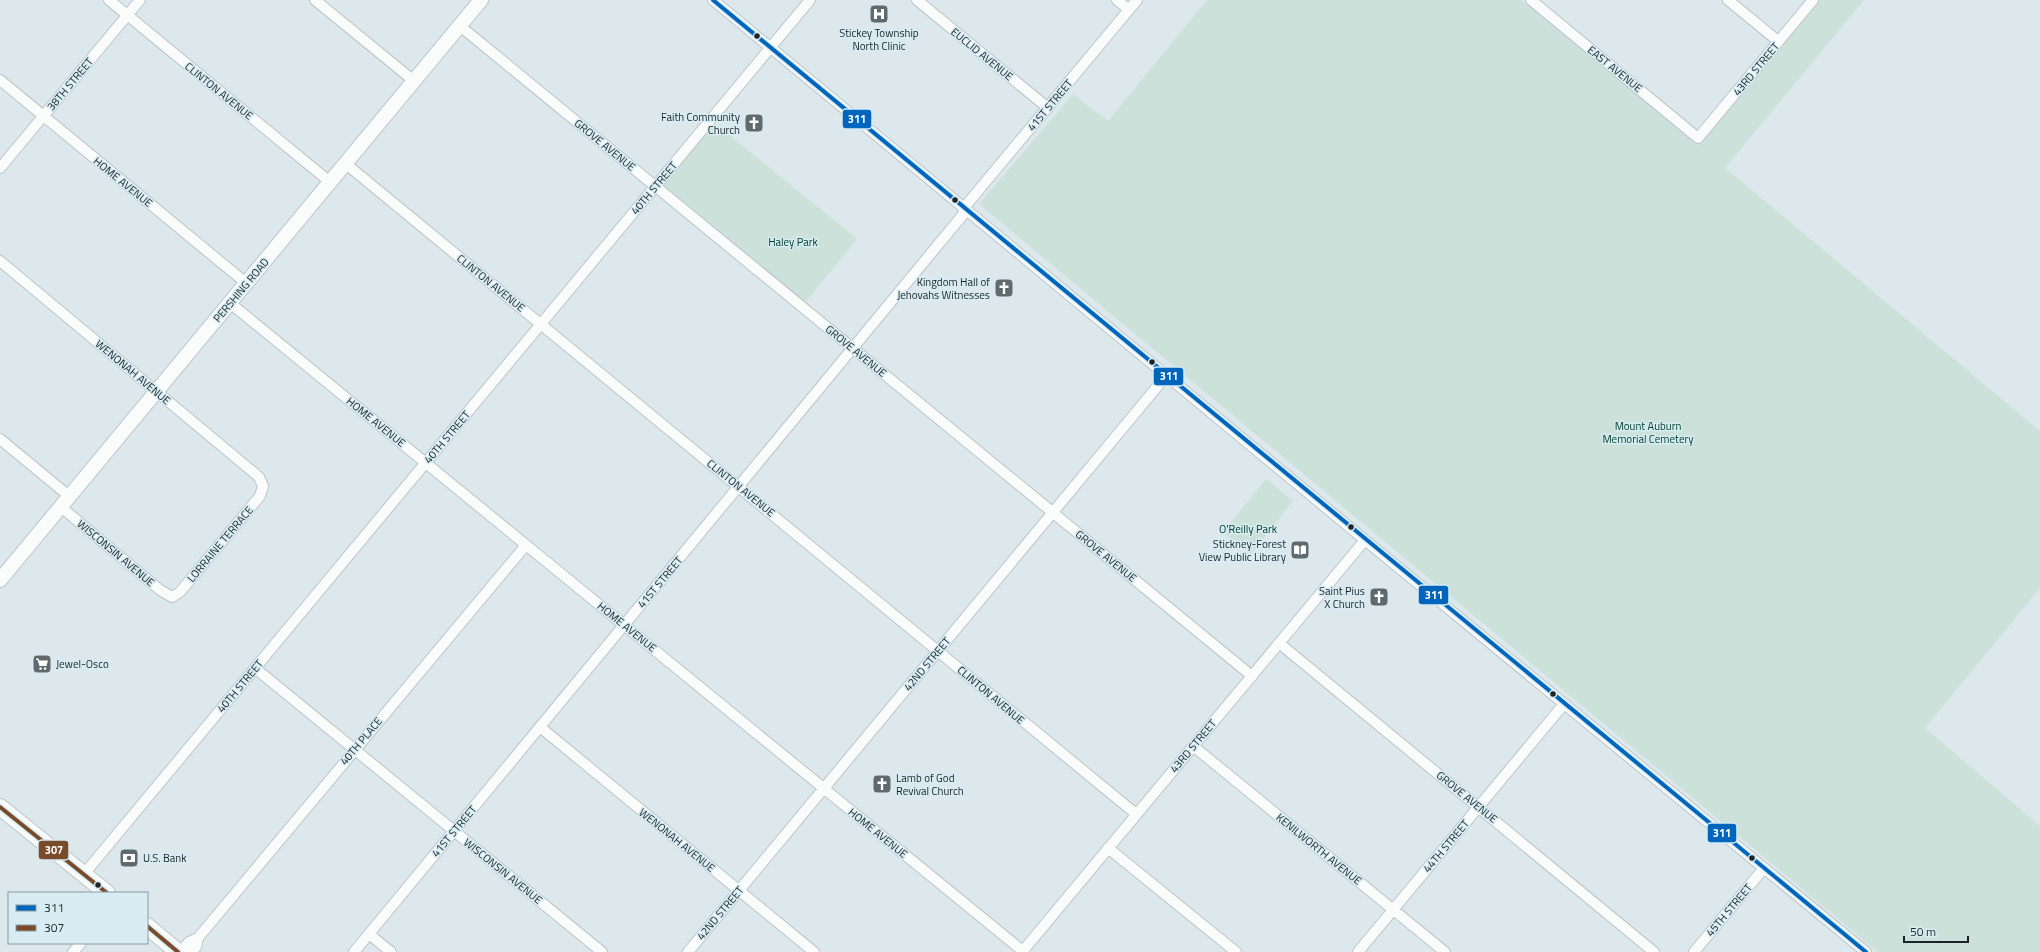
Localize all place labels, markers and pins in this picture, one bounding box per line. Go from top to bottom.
hospital icon: Stickey Township North Clinic [868,3,890,25]
place label: Stickey Township North Clinic [839,25,919,54]
unlabelled marker [752,31,762,41]
place label: Faith Community Church [661,109,741,138]
church icon: Faith Community Church [743,112,765,134]
unlabelled marker [950,195,960,205]
place label: Kingdom Hall of Jehovahs Witnesses [897,274,990,303]
church icon: Kingdom Hall of Jehovahs Witnesses [993,277,1015,299]
unlabelled marker [1147,357,1157,367]
unlabelled marker [1346,522,1356,532]
place label: Stickney-Forest View Public Library [1199,536,1287,565]
library icon: Stickney-Forest View Public Library [1289,539,1311,561]
place label: Saint Pius X Church [1319,583,1365,612]
church icon: Saint Pius X Church [1368,586,1390,608]
supermarket icon: Jewel-Osco [31,653,53,675]
place label: Jewel-Osco [56,656,109,672]
unlabelled marker [1548,689,1558,699]
place label: Lamb of God Revival Church [896,770,964,799]
church icon: Lamb of God Revival Church [871,773,893,795]
bank icon: U.S. Bank [118,847,140,869]
place label: U.S. Bank [143,850,187,866]
unlabelled marker [1747,853,1757,863]
unlabelled marker [93,880,103,890]

